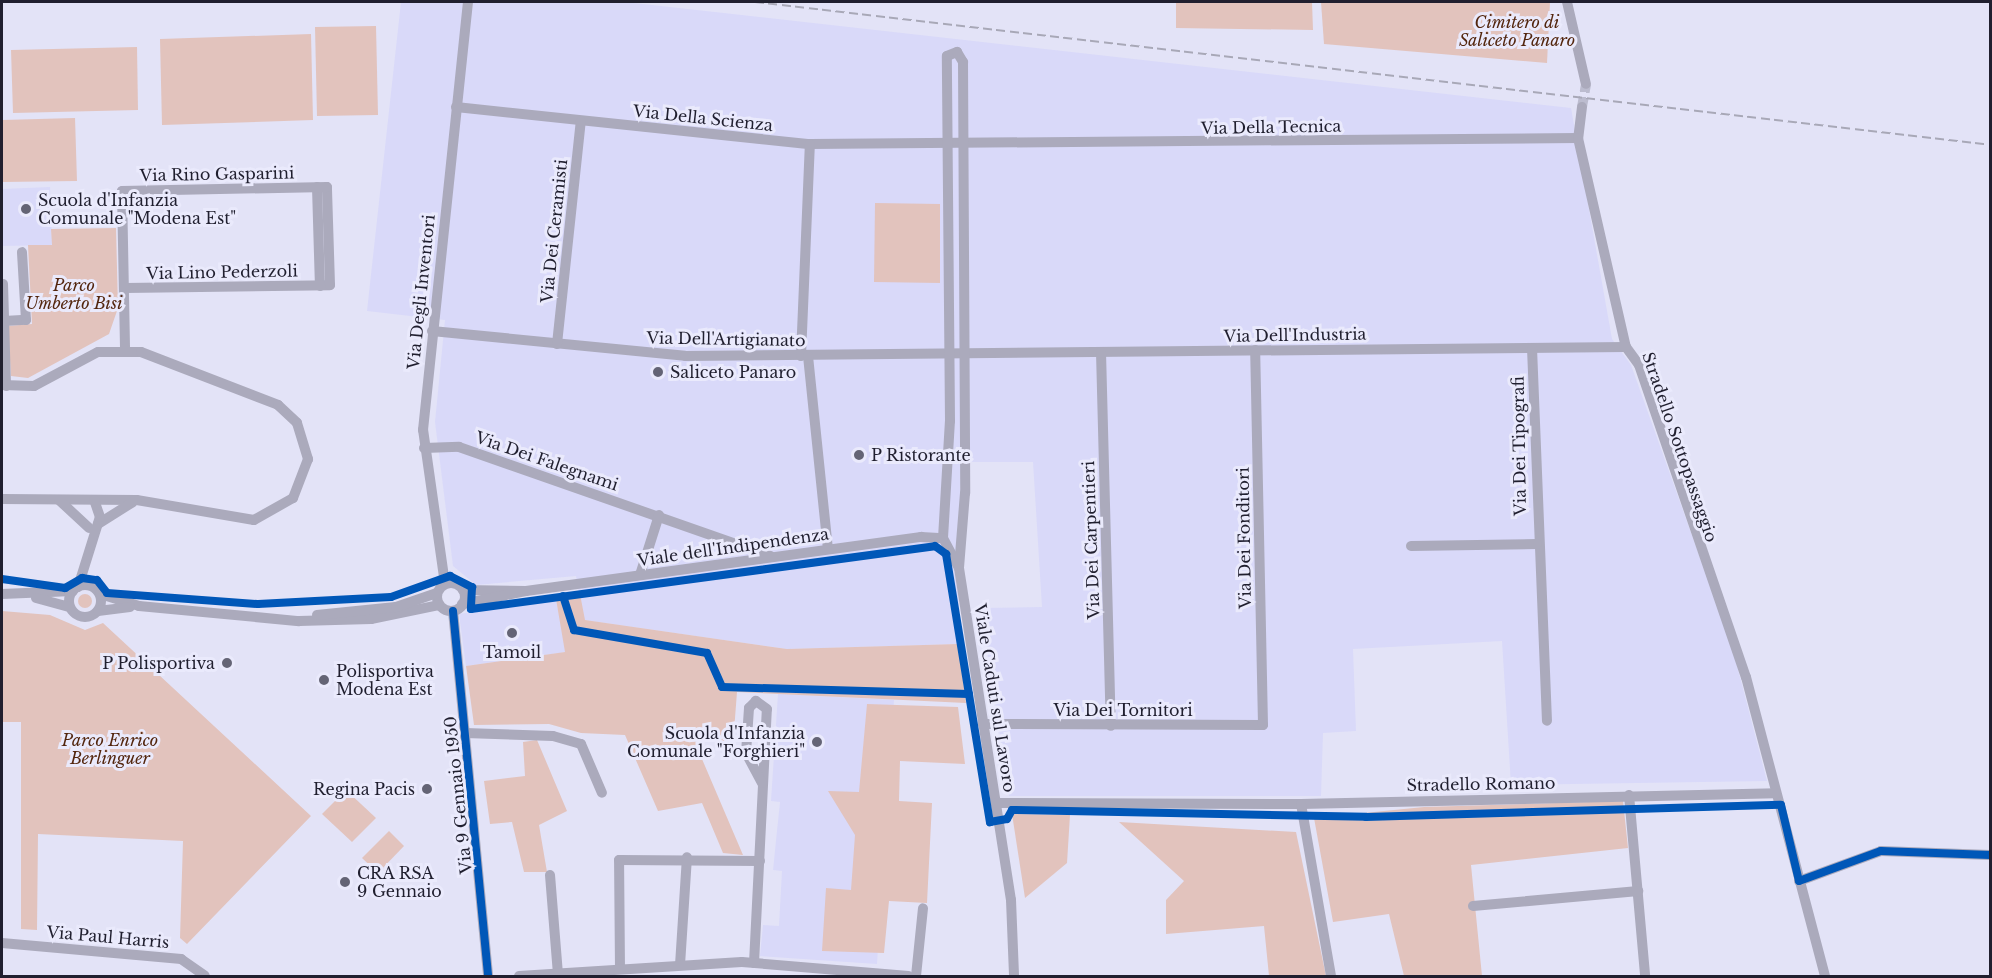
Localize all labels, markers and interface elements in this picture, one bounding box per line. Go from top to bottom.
park label: Cimitero di Saliceto Panaro [1459,12,1575,50]
street label: Via Della Scienza [632,101,774,135]
street label: Via Della Tecnica [1200,116,1342,138]
street label: Via Dei Ceramisti [537,158,571,304]
street label: Via Rino Gasparini [139,163,295,185]
place label: Scuola d'Infanzia Comunale "Modena Est" [38,190,237,228]
marker: Scuola d'Infanzia Comunale "Modena Est" [19,202,33,216]
street label: Via Degli Inventori [403,213,439,371]
street label: Via Lino Pederzoli [146,261,298,283]
park label: Parco Umberto Bisi [26,275,122,313]
street label: Via Dell'Industria [1223,324,1367,346]
street label: Via Dell'Artigianato [646,328,806,350]
street label: Stradello Sottopassaggio [1638,349,1722,545]
place label: Saliceto Panaro [670,362,796,382]
marker: Saliceto Panaro [651,365,665,379]
street label: Via Dei Tipografi [1508,376,1530,516]
street label: Via Dei Falegnami [473,427,621,495]
place label: P Ristorante [871,445,971,465]
marker: P Ristorante [852,448,866,462]
street label: Via Dei Carpentieri [1079,460,1103,620]
street label: Via Dei Fonditori [1233,467,1255,609]
street label: Viale dell'Indipendenza [636,524,830,570]
street label: Viale Caduti sul Lavoro [971,602,1019,794]
marker: Tamoil [505,626,519,640]
place label: Tamoil [483,642,541,662]
place label: P Polisportiva [102,653,215,673]
marker: P Polisportiva [220,656,234,670]
place label: Polisportiva Modena Est [336,661,434,699]
marker: Polisportiva Modena Est [317,673,331,687]
street label: Via Dei Tornitori [1053,700,1193,720]
street label: Via 9 Gennaio 1950 [440,715,476,875]
place label: Scuola d'Infanzia Comunale "Forghieri" [627,723,805,761]
park label: Parco Enrico Berlinguer [62,730,158,768]
marker: Scuola d'Infanzia Comunale "Forghieri" [810,735,824,749]
street label: Stradello Romano [1407,773,1555,795]
place label: Regina Pacis [313,779,415,799]
marker: Regina Pacis [420,782,434,796]
place label: CRA RSA 9 Gennaio [357,863,442,901]
marker: CRA RSA 9 Gennaio [338,875,352,889]
street label: Via Paul Harris [46,922,170,952]

